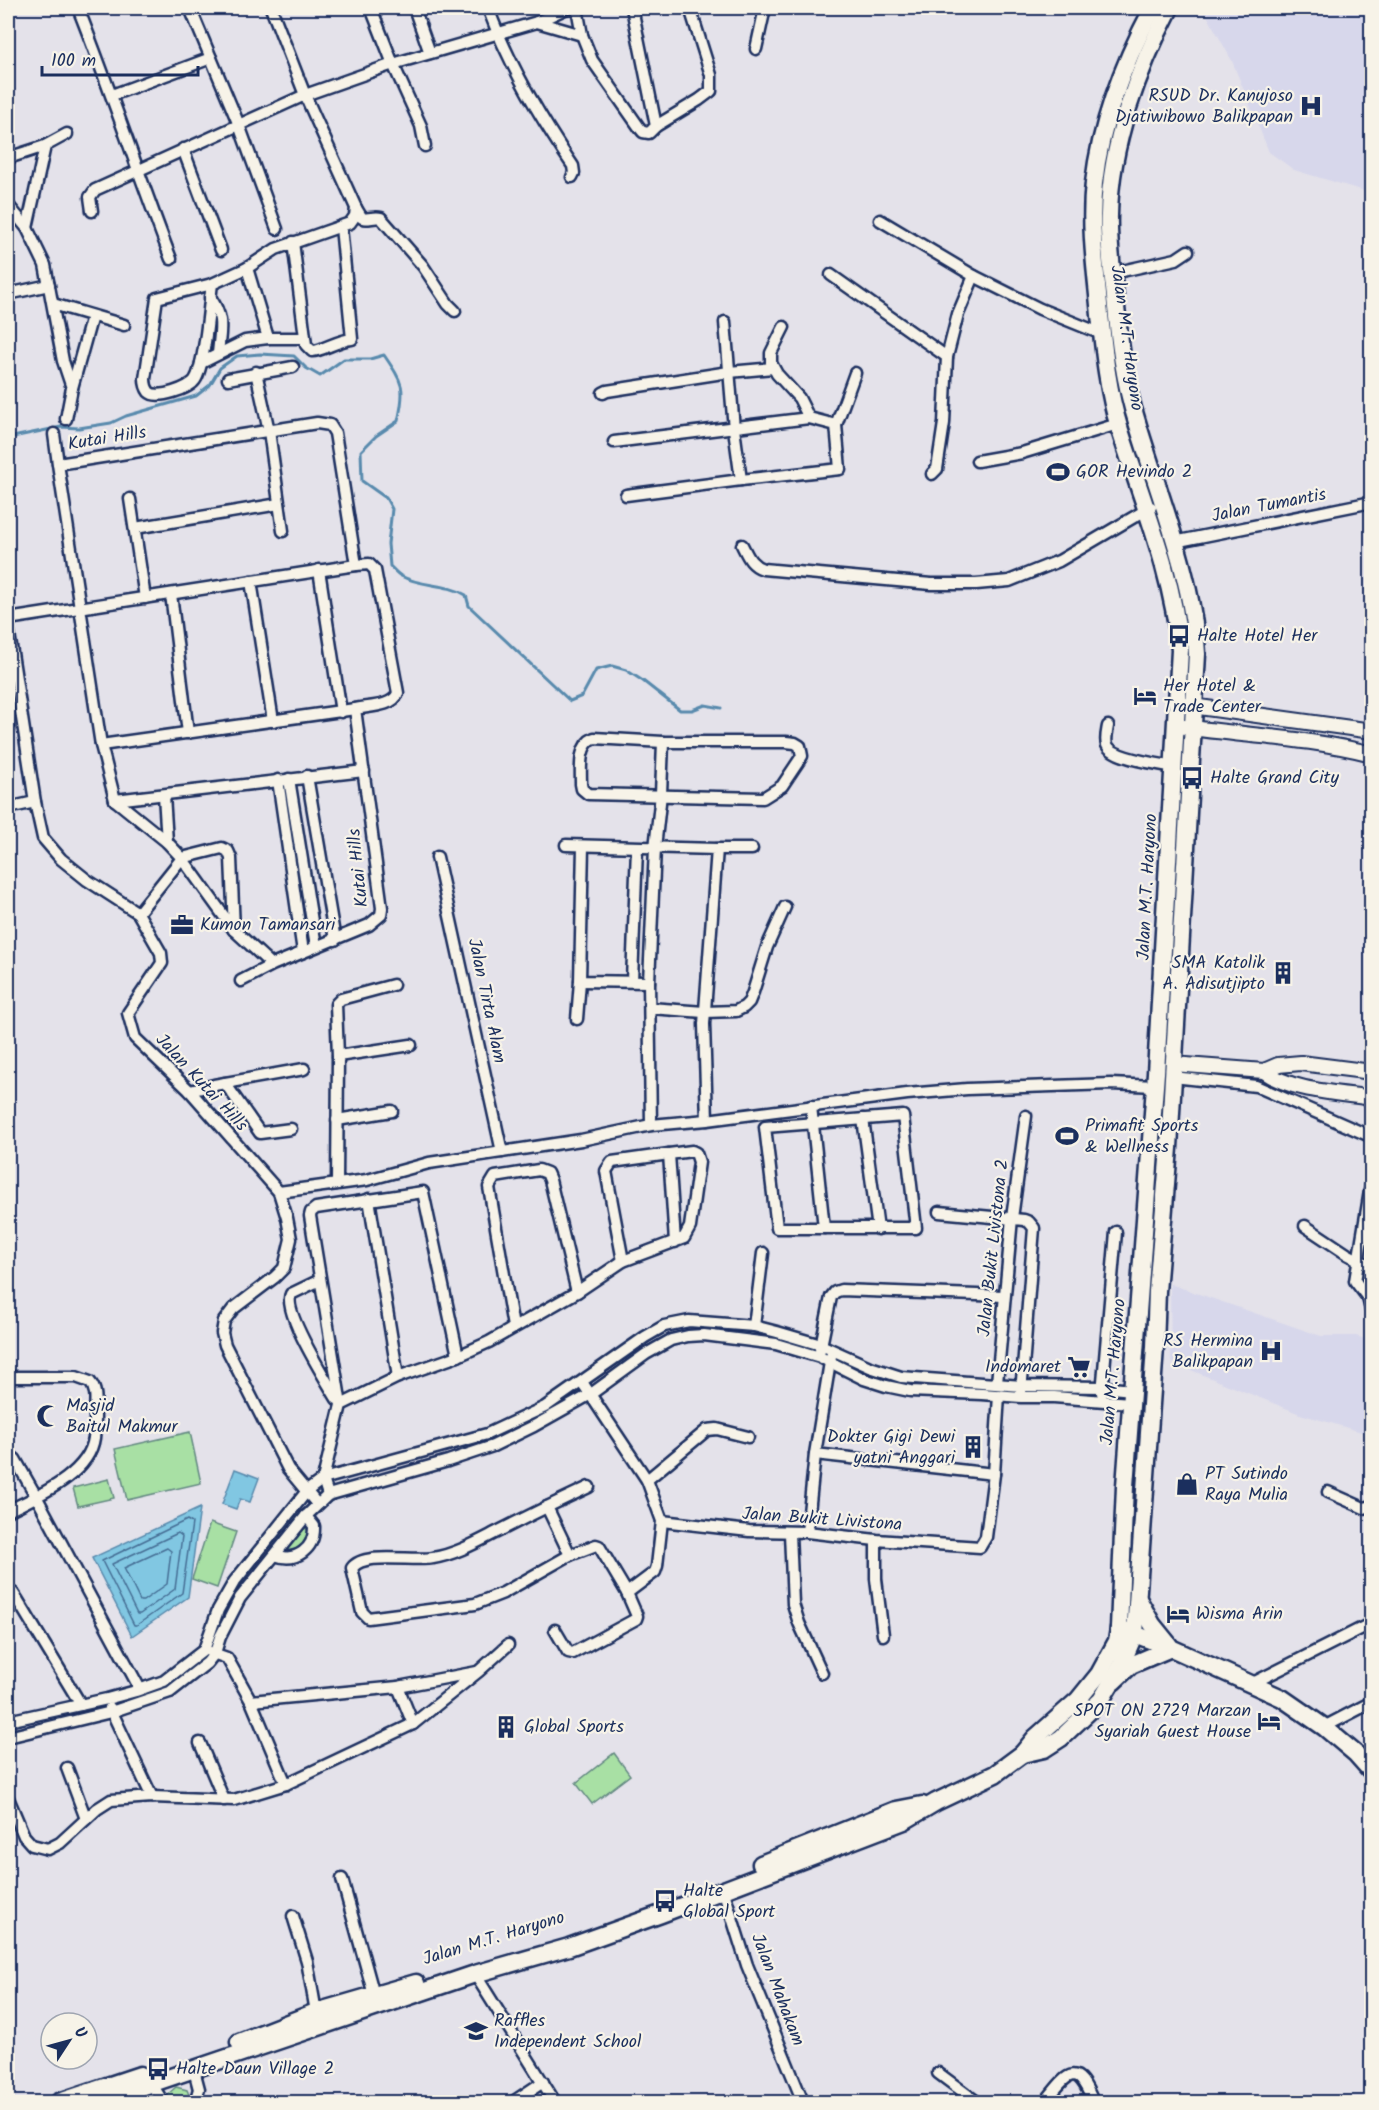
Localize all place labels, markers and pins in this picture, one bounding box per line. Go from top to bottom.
place label: RSUD Dr. Kanujoso Djatiwibowo Balikpapan [1115,82,1293,132]
hospital icon: RSUD Dr. Kanujoso Djatiwibowo Balikpapan [1298,93,1324,119]
place label: GOR Hevindo 2 [1076,458,1192,487]
sports icon: GOR Hevindo 2 [1045,459,1071,485]
place label: Halte Hotel Her [1197,622,1318,651]
bus stop icon: Halte Hotel Her [1166,623,1192,649]
place label: Her Hotel & Trade Center [1163,672,1262,722]
hotel icon: Her Hotel & Trade Center [1132,683,1158,709]
place label: Halte Grand City [1210,764,1339,793]
bus stop icon: Halte Grand City [1179,765,1205,791]
place label: Kumon Tamansari [200,911,336,940]
office icon: Kumon Tamansari [169,912,195,938]
place label: SMA Katolik A. Adisutjipto [1162,949,1266,999]
building icon: SMA Katolik A. Adisutjipto [1270,960,1296,986]
place label: Primafit Sports & Wellness [1085,1112,1199,1162]
sports icon: Primafit Sports & Wellness [1054,1123,1080,1149]
place label: RS Hermina Balikpapan [1163,1327,1253,1377]
hospital icon: RS Hermina Balikpapan [1258,1338,1284,1364]
place label: Indomaret [985,1353,1062,1382]
supermarket icon: Indomaret [1066,1354,1092,1380]
place label: Masjid Baitul Makmur [66,1392,179,1442]
mosque icon: Masjid Baitul Makmur [35,1403,61,1429]
place label: Dokter Gigi Dewi yatni Anggari [827,1423,956,1473]
building icon: Dokter Gigi Dewi yatni Anggari [960,1434,986,1460]
place label: PT Sutindo Raya Mulia [1205,1460,1288,1510]
shop icon: PT Sutindo Raya Mulia [1174,1471,1200,1497]
place label: Wisma Arin [1196,1600,1283,1629]
hotel icon: Wisma Arin [1165,1601,1191,1627]
place label: SPOT ON 2729 Marzan Syariah Guest House [1074,1697,1251,1747]
hotel icon: SPOT ON 2729 Marzan Syariah Guest House [1256,1708,1282,1734]
place label: Global Sports [524,1713,624,1742]
building icon: Global Sports [493,1714,519,1740]
place label: Halte Global Sport [683,1877,776,1927]
bus stop icon: Halte Global Sport [652,1888,678,1914]
place label: Raffles Independent School [494,2007,642,2057]
school or university icon: Raffles Independent School [463,2018,489,2044]
place label: Halte Daun Village 2 [176,2055,334,2084]
bus stop icon: Halte Daun Village 2 [145,2056,171,2082]

